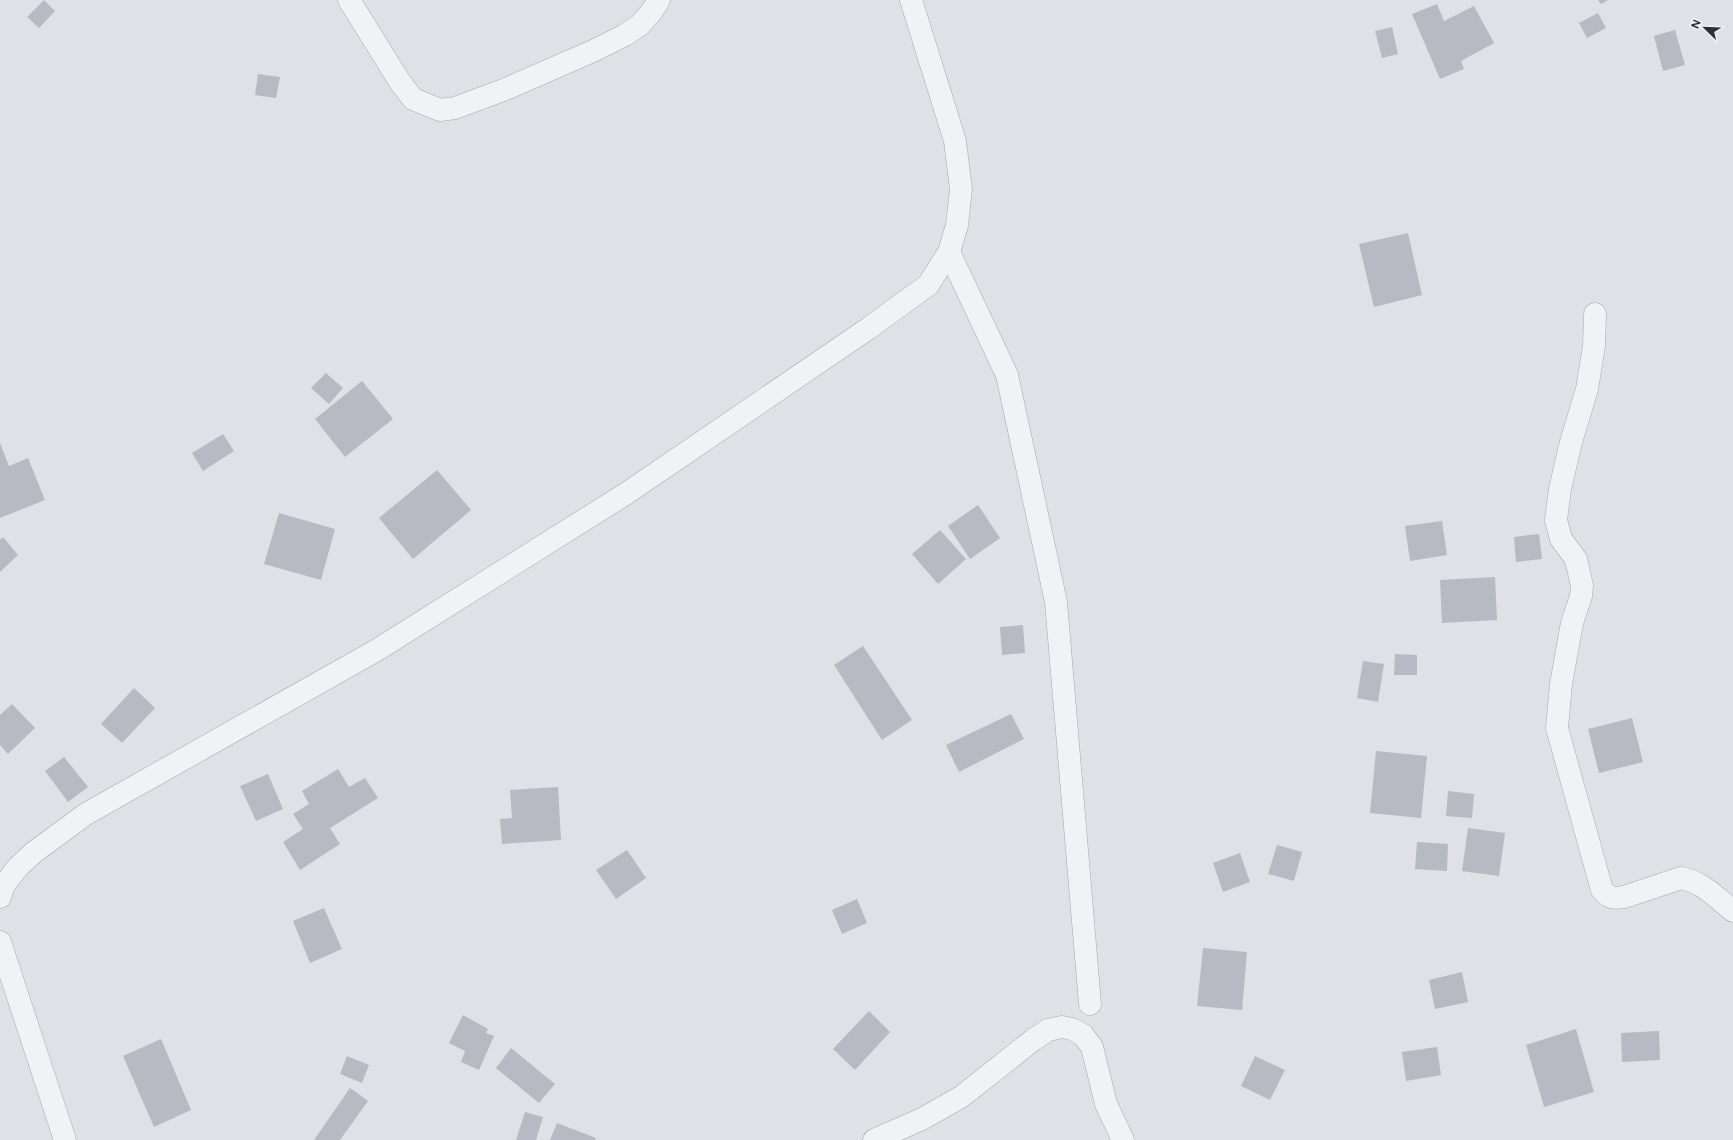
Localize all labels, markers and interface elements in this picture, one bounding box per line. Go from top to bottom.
north arrow [1685,8,1725,48]
text: N [1689,18,1704,31]

